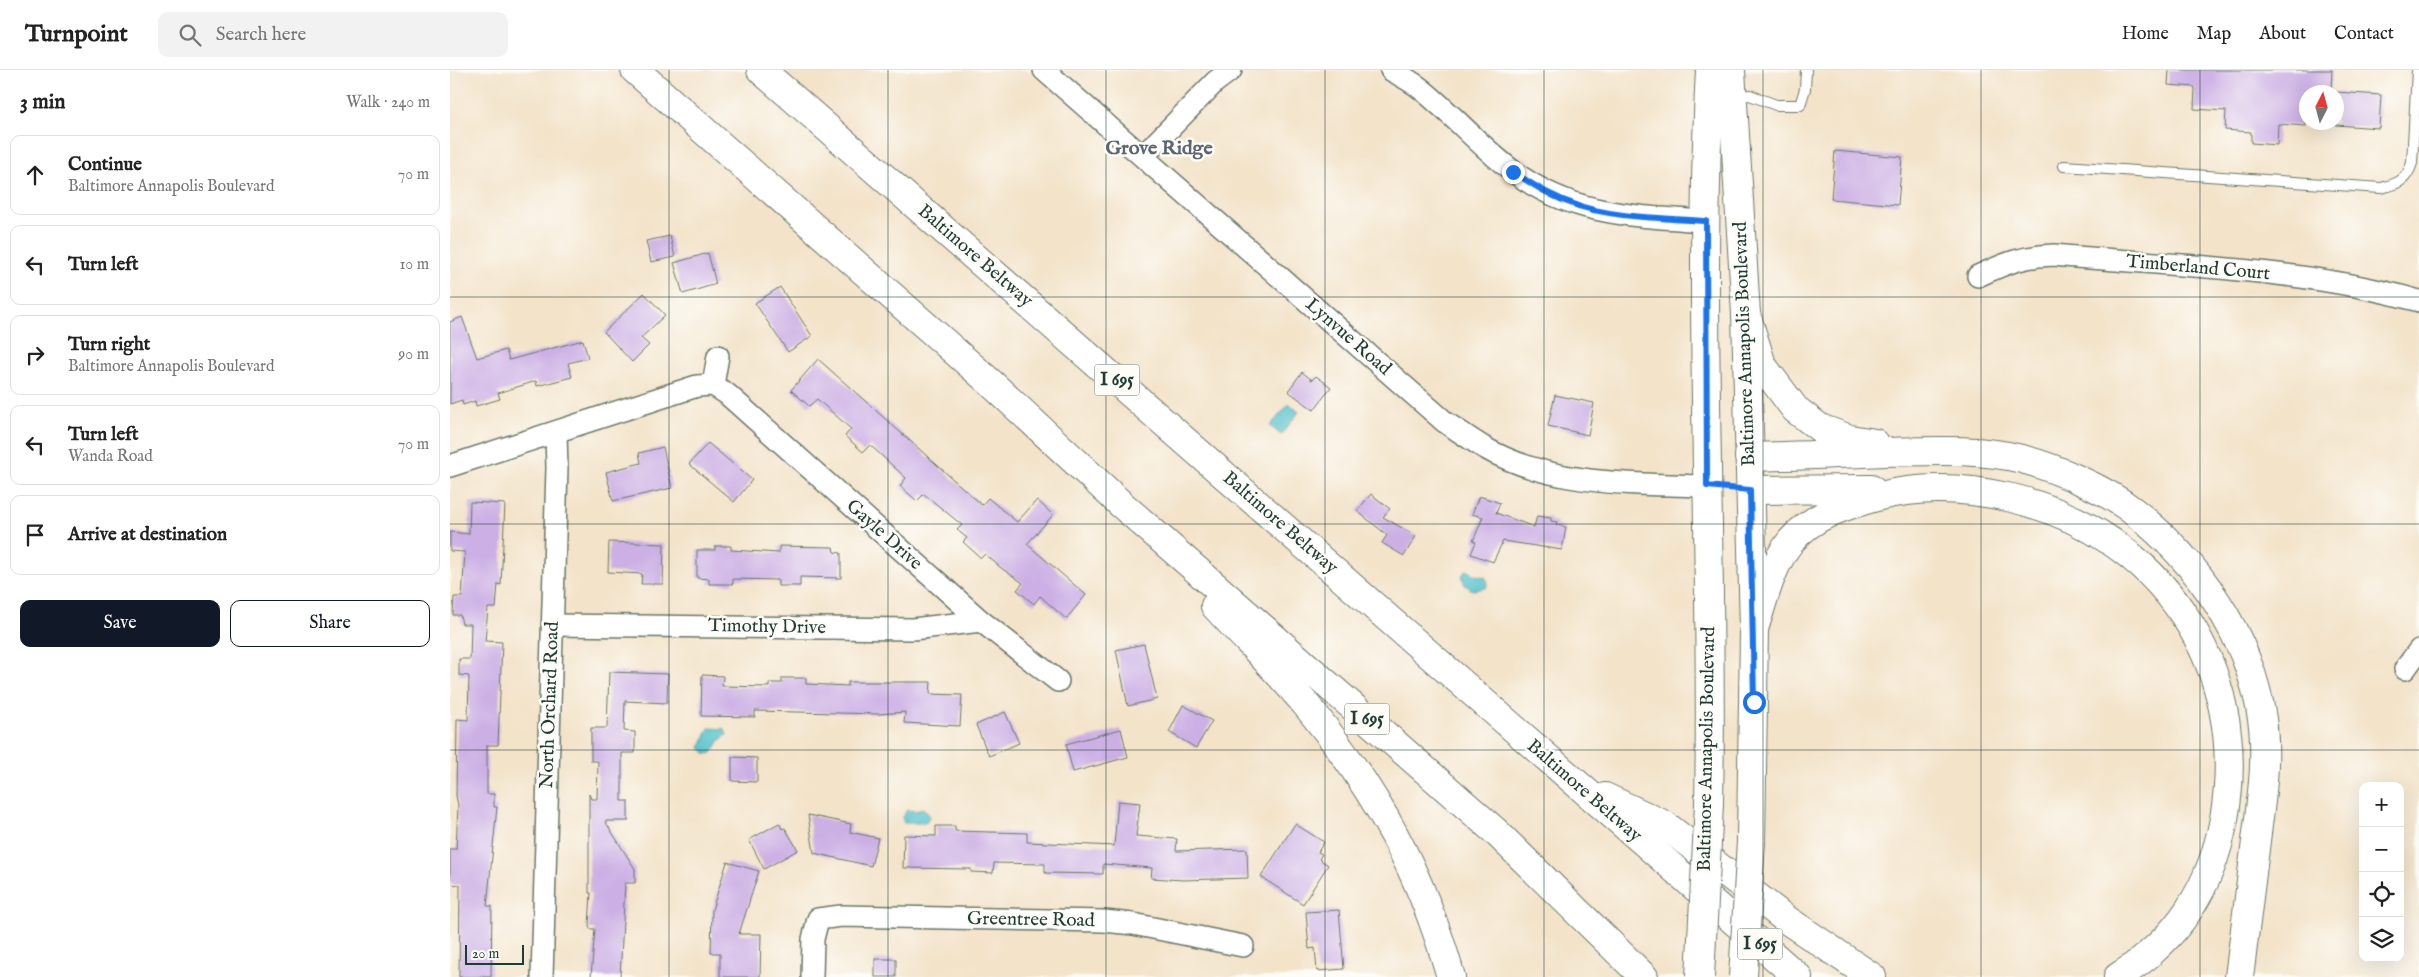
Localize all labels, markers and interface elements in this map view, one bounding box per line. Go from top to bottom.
search box [158,12,508,57]
text: Turnpoint [25,19,128,50]
icon: search [176,21,204,49]
text: Search here [216,23,306,47]
text: Home [2122,23,2169,46]
text: Map [2197,23,2231,46]
text: About [2259,23,2306,46]
text: Contact [2334,23,2394,46]
north arrow [2299,85,2344,130]
text: 3 min [20,89,65,116]
text: Walk · 240 m [346,93,430,113]
district label: Grove Ridge [1105,136,1213,161]
text: Continue [68,153,142,177]
icon: ahead [21,161,49,189]
route end [1502,161,1525,184]
text: 70 m [398,165,429,185]
text: Baltimore Annapolis Boulevard [68,177,275,197]
street label: Baltimore Beltway [912,199,1038,313]
street label: Baltimore Annapolis Boulevard [1729,220,1761,467]
street label: Timberland Court [2125,250,2271,286]
icon: left [21,251,49,279]
text: Turn left [68,253,139,277]
text: 10 m [399,255,429,275]
street label: Lynvue Road [1300,293,1397,382]
text: Turn right [68,333,150,357]
icon: right [21,341,49,369]
text: 90 m [398,345,429,365]
text: Baltimore Annapolis Boulevard [68,357,275,377]
road number: I 695 [1094,364,1140,396]
text: Turn left [68,423,139,447]
icon: left [21,431,49,459]
text: 70 m [398,435,429,455]
text: Wanda Road [68,447,153,467]
street label: Baltimore Beltway [1217,466,1343,580]
street label: Gayle Drive [841,494,927,576]
icon: arrive [21,521,49,549]
text: Arrive at destination [68,523,227,547]
button: Save [20,600,220,647]
button: Share [230,600,430,647]
street label: Timothy Drive [708,614,826,640]
street label: North Orchard Road [535,620,565,789]
street label: Baltimore Annapolis Boulevard [1693,625,1721,872]
route start [1743,691,1766,714]
road number: I 695 [1344,704,1390,734]
street label: Baltimore Beltway [1521,734,1647,848]
map controls [2359,782,2404,962]
button: + [2359,782,2404,827]
button: − [2359,827,2404,872]
button: locate [2359,872,2404,917]
street label: Greentree Road [967,907,1096,933]
button: layers [2359,917,2404,962]
road number: I 695 [1738,929,1782,960]
scale bar [465,942,524,965]
text: 20 m [472,945,499,963]

